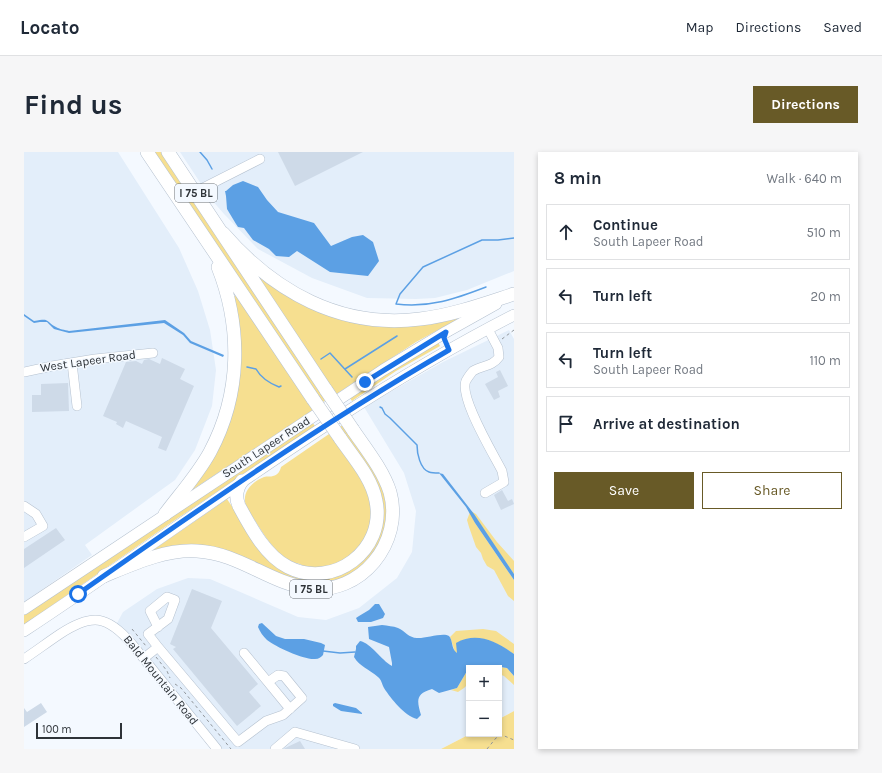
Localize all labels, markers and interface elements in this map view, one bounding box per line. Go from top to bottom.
text: Locato [20,17,80,39]
text: Map [686,19,714,36]
text: Directions [736,19,801,36]
text: Saved [823,19,862,36]
button: Directions [753,86,858,123]
text: Find us [24,88,123,121]
text: 8 min [554,168,602,188]
text: Walk · 640 m [767,171,842,186]
road number: I 75 BL [175,184,217,202]
text: Continue [593,216,658,234]
icon: ahead [555,221,577,243]
text: 510 m [806,225,841,240]
text: South Lapeer Road [593,234,704,249]
icon: left [555,285,577,307]
text: Turn left [593,287,652,305]
text: 20 m [811,289,841,304]
text: Turn left [593,344,652,362]
street label: West Lapeer Road [39,347,137,375]
icon: left [555,349,577,371]
text: 110 m [809,353,841,368]
text: South Lapeer Road [593,362,704,377]
route end [356,373,374,391]
street label: South Lapeer Road [219,413,313,481]
icon: arrive [555,413,577,435]
text: Arrive at destination [593,415,740,433]
button: Save [554,472,694,509]
button: Share [702,472,842,509]
road number: I 75 BL [290,580,332,598]
route start [69,585,87,603]
street label: Bald Mountain Road [121,632,201,728]
map controls [466,665,502,737]
button: + [466,665,502,701]
button: − [466,701,502,737]
scale bar [36,721,122,740]
text: 100 m [42,723,72,736]

